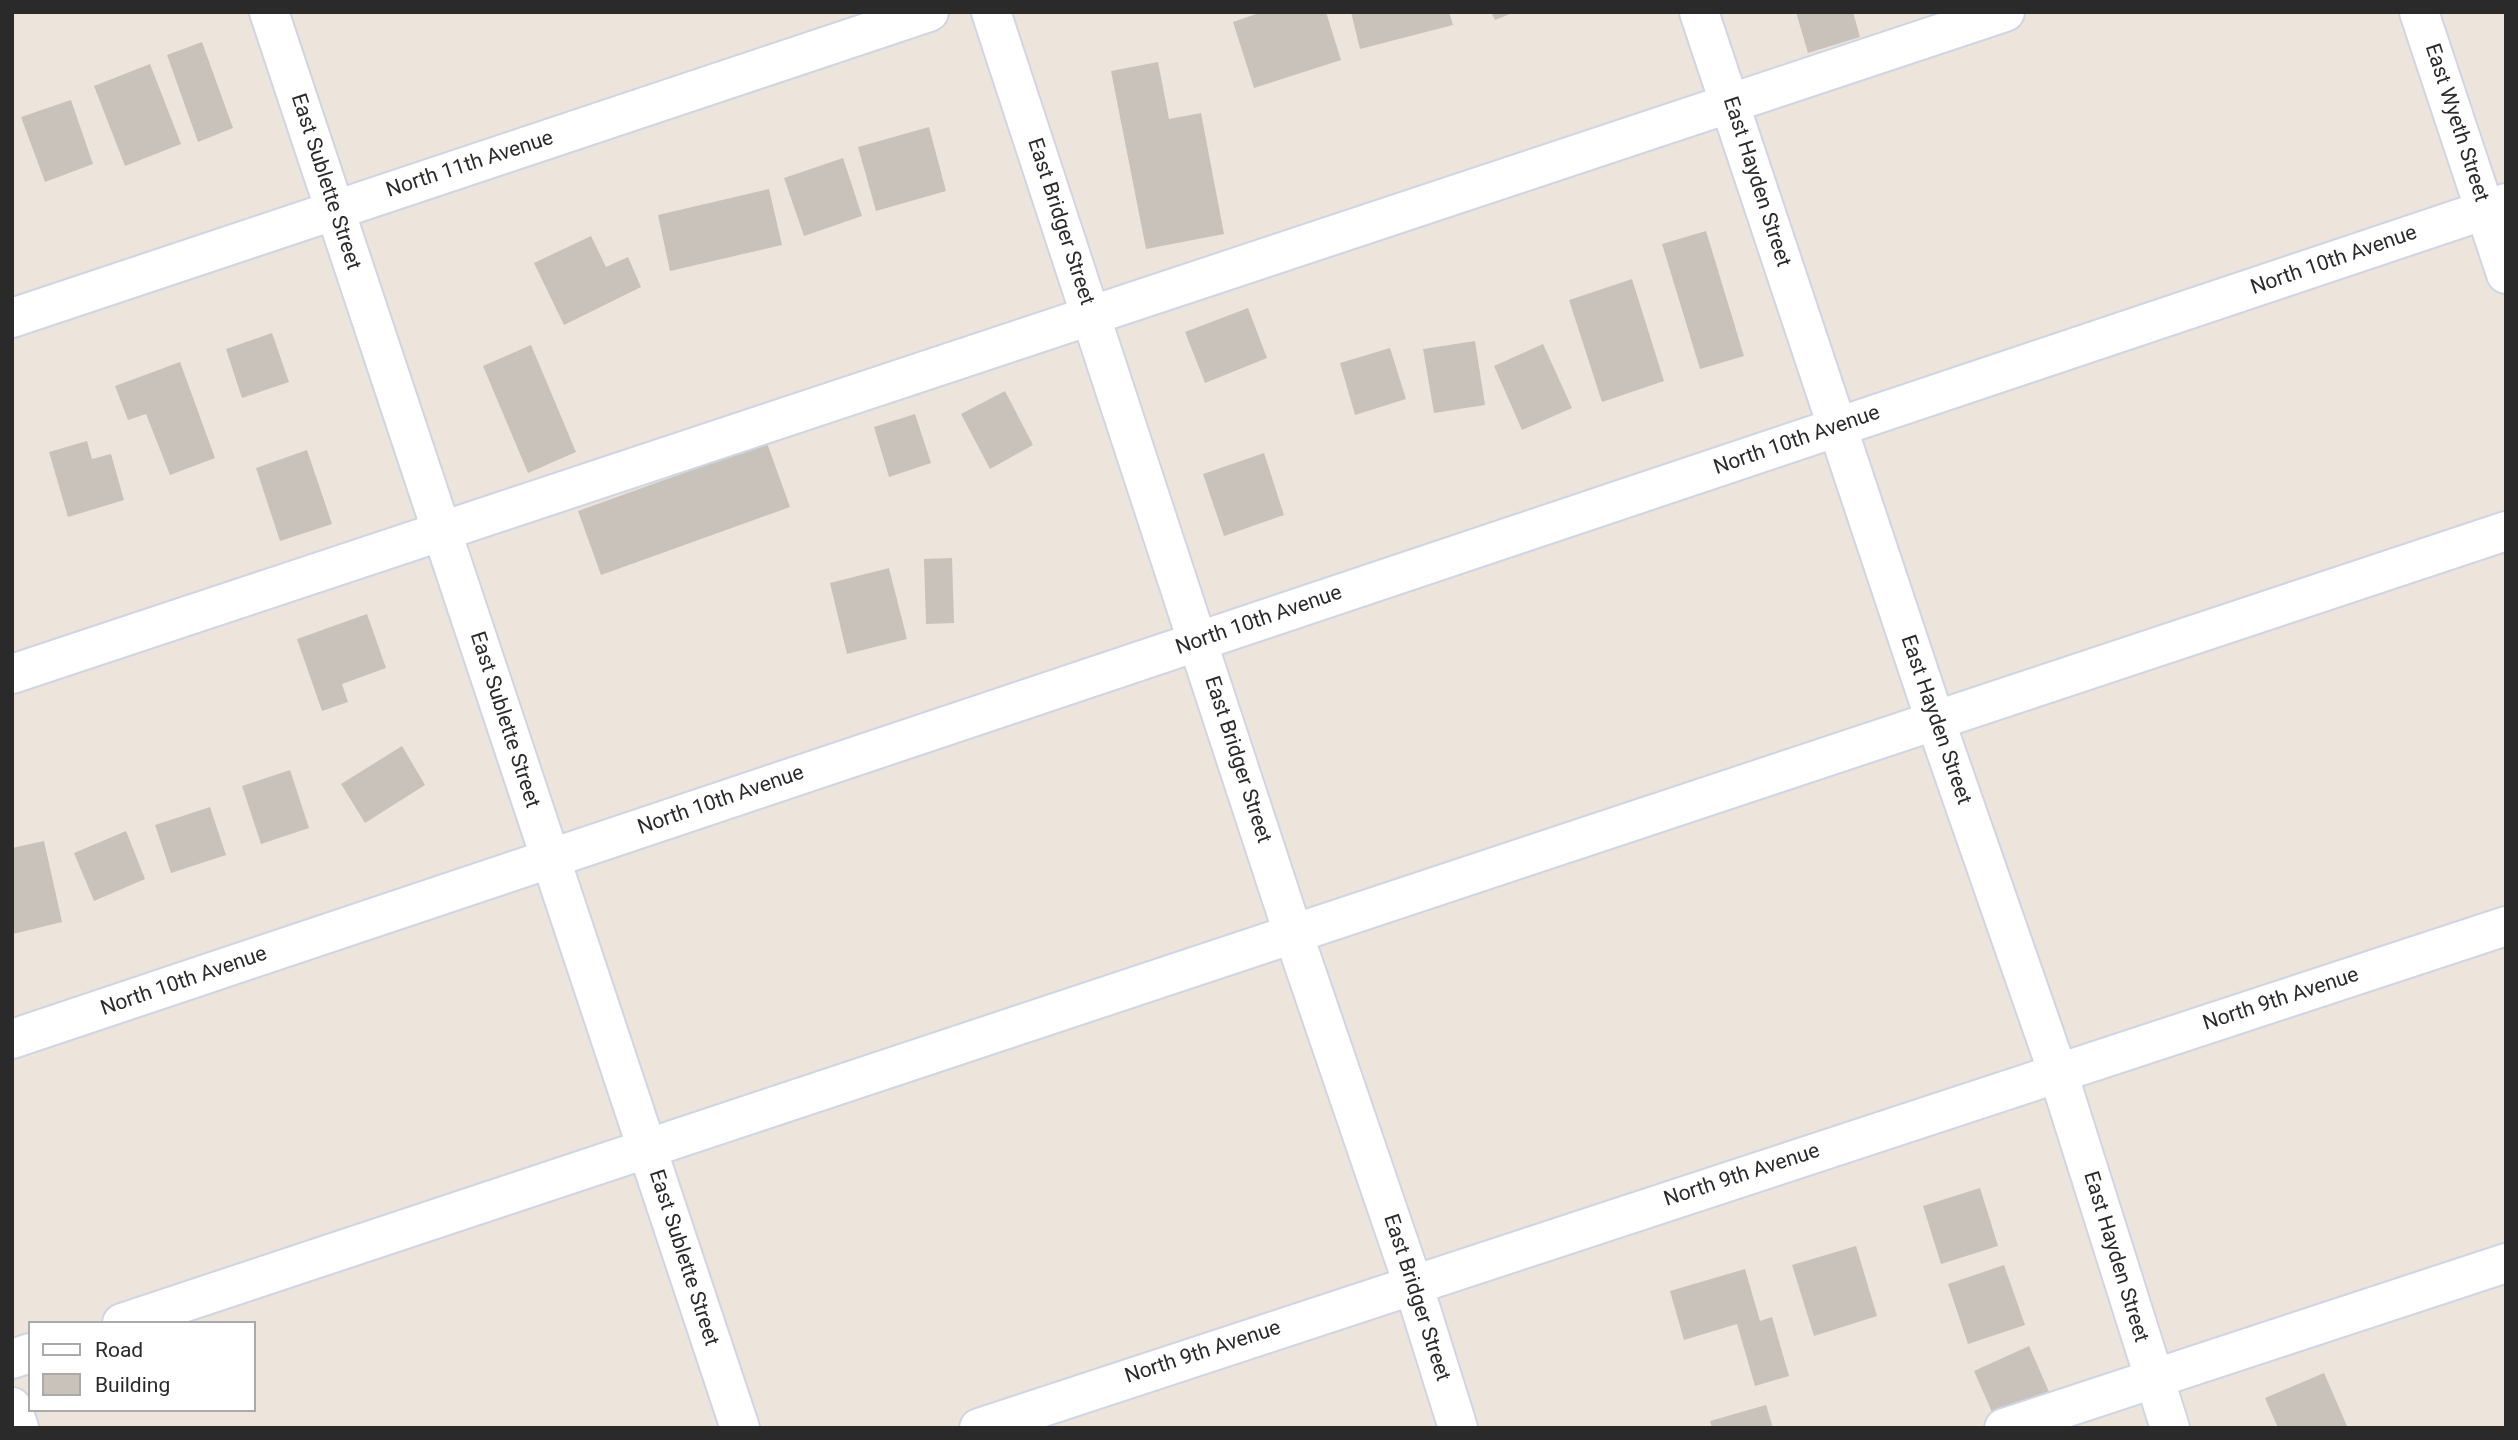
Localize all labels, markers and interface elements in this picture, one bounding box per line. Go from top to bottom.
street label: East Wyeth Street [2419,41,2493,205]
street label: East Sublette Street [285,91,365,273]
street label: East Hayden Street [1717,94,1795,270]
street label: North 11th Avenue [383,126,557,204]
street label: East Bridger Street [1021,135,1099,309]
street label: North 10th Avenue [2248,221,2420,301]
street label: North 10th Avenue [1711,401,1883,481]
street label: North 10th Avenue [1173,581,1345,661]
street label: East Sublette Street [464,629,544,811]
street label: East Hayden Street [1894,632,1976,808]
street label: East Bridger Street [1198,673,1276,847]
street label: North 10th Avenue [635,761,807,841]
street label: North 10th Avenue [98,942,270,1022]
street label: North 9th Avenue [2200,963,2362,1037]
street label: North 9th Avenue [1661,1139,1823,1213]
street label: East Sublette Street [643,1167,723,1349]
street label: East Hayden Street [2077,1168,2153,1346]
street label: East Bridger Street [1377,1211,1455,1385]
street label: North 9th Avenue [1122,1316,1284,1390]
legend [28,1321,256,1412]
text: Road [95,1338,143,1362]
text: Building [95,1373,170,1397]

